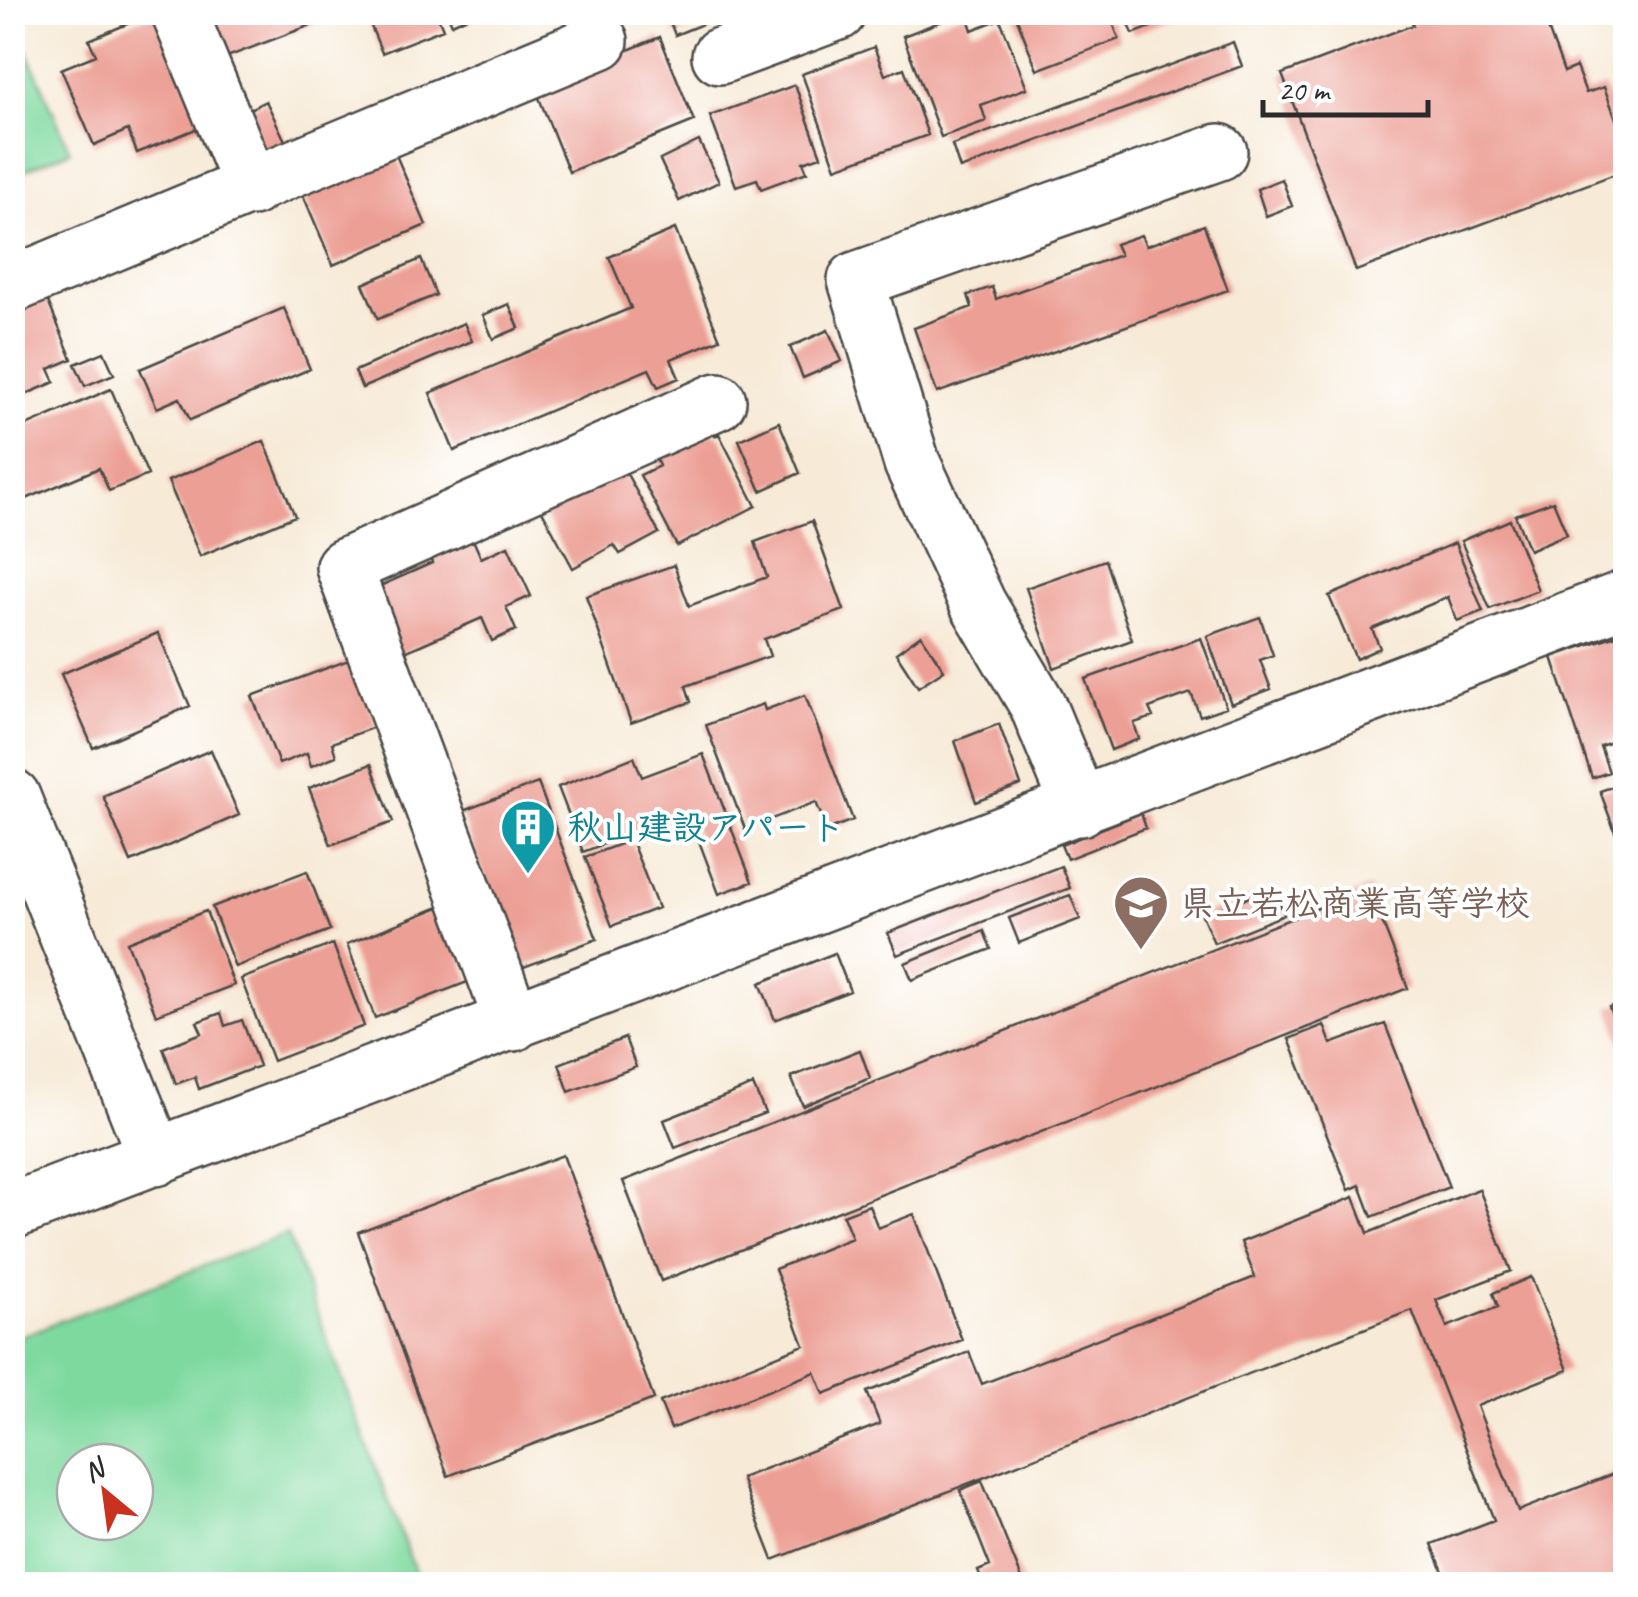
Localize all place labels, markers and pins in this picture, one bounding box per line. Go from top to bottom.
building icon: 秋山建設アパート [498,797,558,876]
place label: 秋山建設アパート [567,805,845,850]
school or university icon: 県立若松商業高等学校 [1111,873,1171,952]
place label: 県立若松商業高等学校 [1180,881,1530,926]

